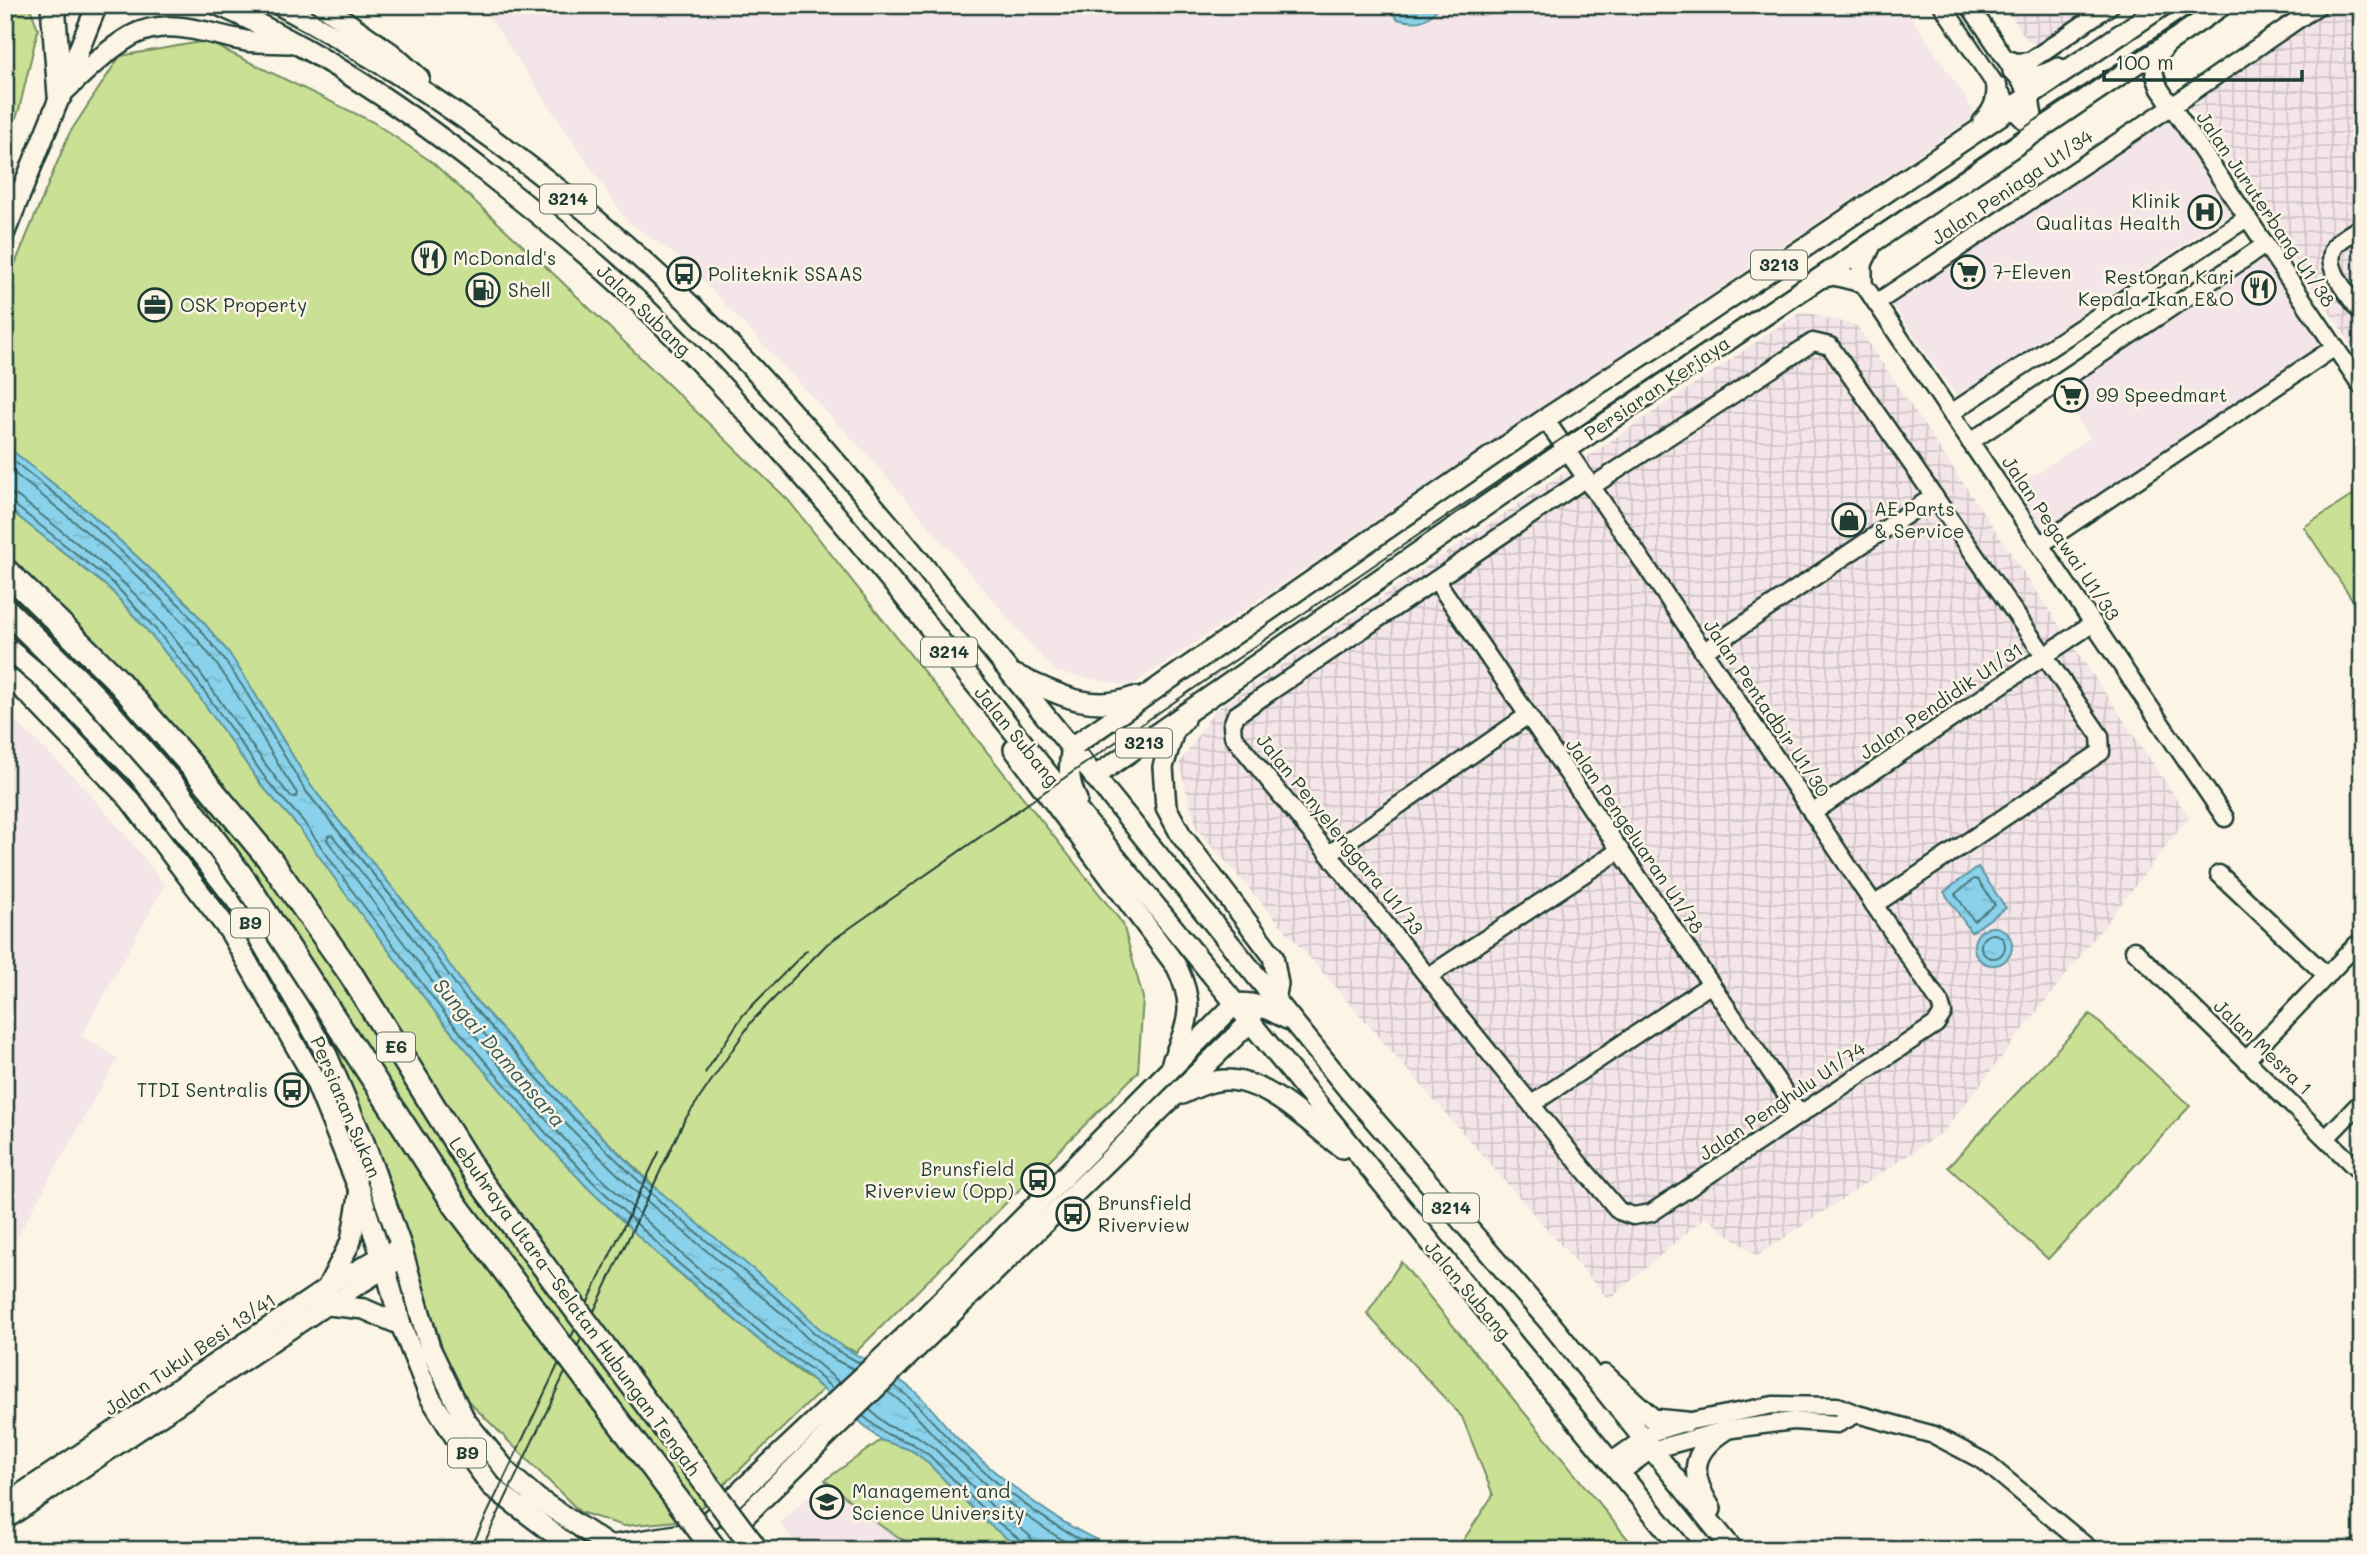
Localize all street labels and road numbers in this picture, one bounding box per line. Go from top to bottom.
street label: Jalan Juruterbang U1/38 [2191,106,2341,312]
street label: Jalan Peniaga U1/34 [1926,123,2097,250]
road number: 3214 [540,184,596,214]
road number: 3213 [1751,250,1807,279]
street label: Jalan Subang [592,258,697,361]
street label: Persiaran Kerjaya [1579,330,1734,446]
street label: Jalan Pegawai U1/33 [1997,450,2126,625]
street label: Jalan Pentadbir U1/30 [1699,614,1836,802]
street label: Jalan Pendidik U1/31 [1854,637,2027,765]
road number: 3214 [921,638,977,666]
street label: Jalan Subang [969,680,1066,791]
road number: 3213 [1116,728,1172,758]
street label: Jalan Penyelenggara U1/73 [1251,728,1429,940]
street label: Jalan Pengeluaran U1/78 [1561,733,1710,938]
road number: B9 [231,908,269,938]
street label: Jalan Mesra 1 [2209,993,2318,1100]
street label: Persiaran Sukan [305,1032,388,1181]
road number: E6 [377,1032,415,1062]
street label: Jalan Penghulu U1/74 [1694,1036,1870,1166]
street label: Lebuhraya Utara–Selatan Hubungan Tengah [444,1131,707,1480]
road number: 3214 [1423,1194,1479,1223]
street label: Jalan Subang [1420,1235,1517,1344]
street label: Jalan Tukul Besi 13/41 [99,1287,280,1420]
road number: B9 [448,1438,486,1468]

